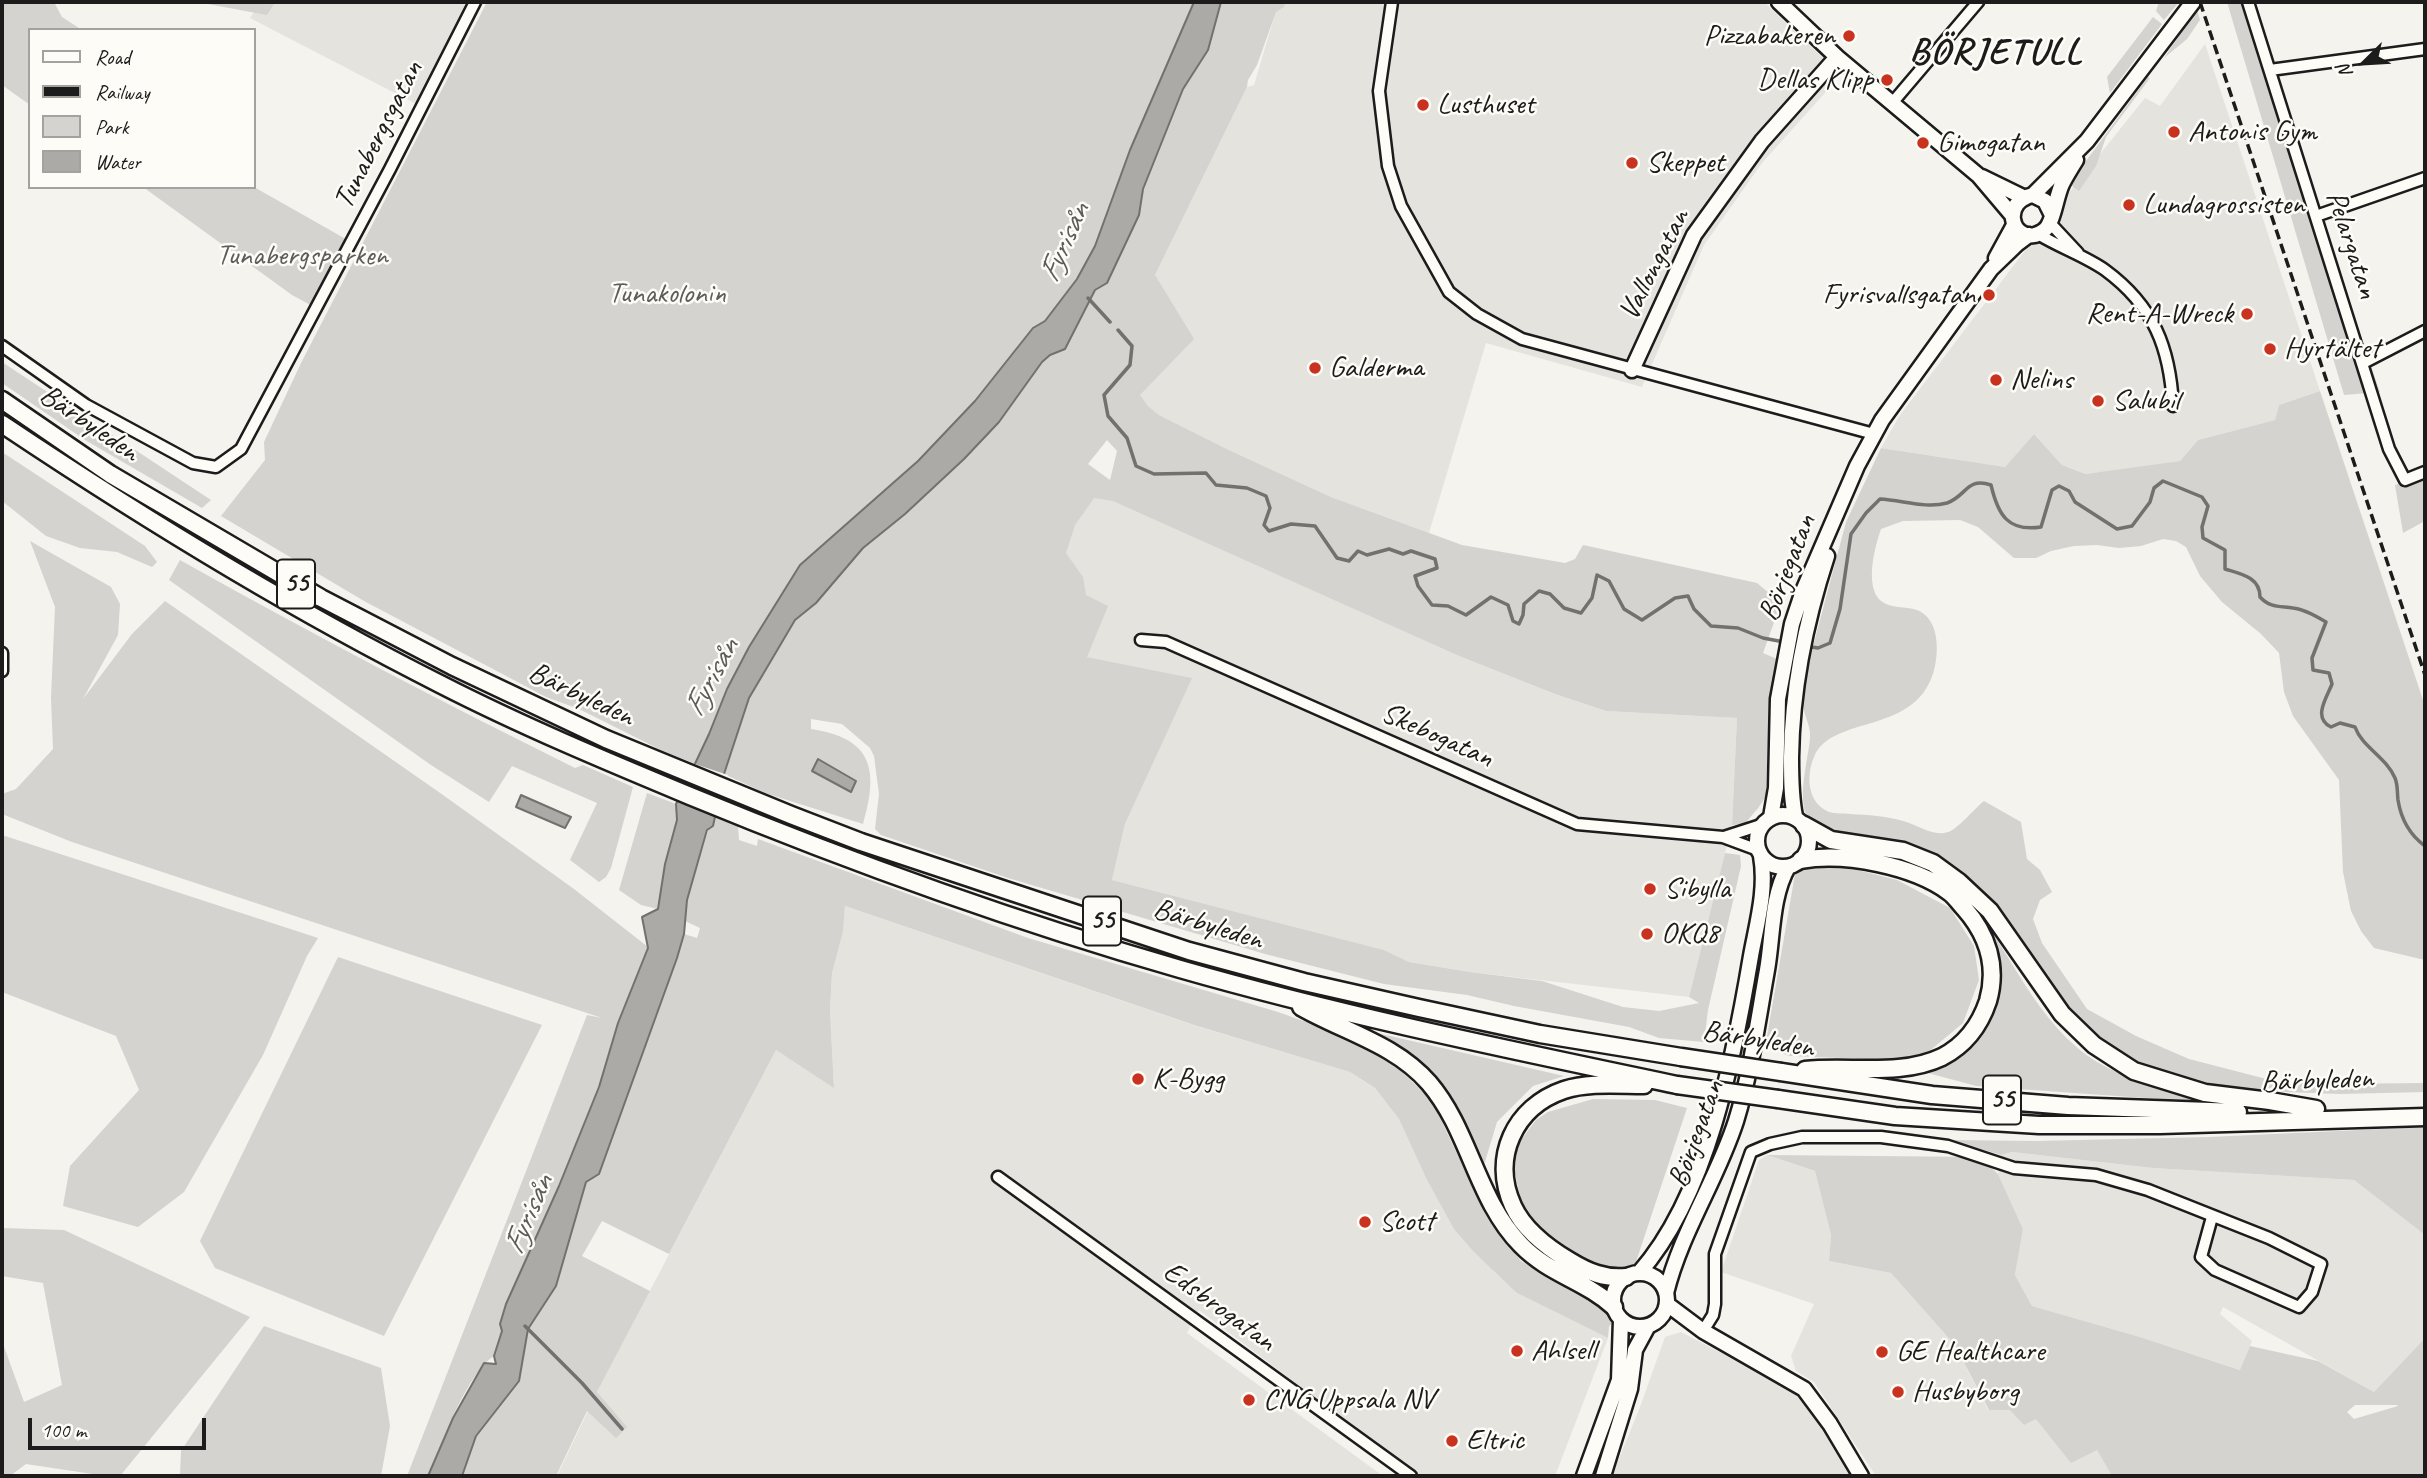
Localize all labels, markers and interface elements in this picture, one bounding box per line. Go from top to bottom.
place label: Pizzabakeren [1704,18,1835,54]
legend [28,28,256,189]
marker: Pizzabakeren [1841,28,1857,44]
north arrow [2329,28,2399,98]
district label: BÖRJETULL [1910,31,2082,75]
text: Road [95,44,130,70]
street label: Tunabergsgatan [326,55,432,215]
text: N [2331,61,2358,82]
place label: Dellas Klipp [1757,62,1873,98]
marker: Dellas Klipp [1879,72,1895,88]
text: Railway [95,79,149,105]
place label: Lusthuset [1437,87,1534,123]
marker: Lusthuset [1415,97,1431,113]
text: Park [95,114,128,140]
place label: Antonis Gym [2188,114,2317,150]
marker: Antonis Gym [2166,124,2182,140]
place label: Gimogatan [1937,125,2044,161]
marker: Gimogatan [1915,135,1931,151]
place label: Skeppet [1646,145,1724,181]
text: Water [95,149,141,175]
marker: Skeppet [1624,155,1640,171]
place label: Lundagrossisten [2143,187,2305,223]
street label: Pelargatan [2317,187,2385,303]
marker: Lundagrossisten [2121,197,2137,213]
water label: Fyrisån [1031,198,1099,288]
street label: Vallongatan [1612,203,1698,327]
park label: Tunabergsparken [216,238,388,274]
park label: Tunakolonin [608,276,726,312]
place label: Fyrisvallsgatan [1823,277,1975,313]
marker: Fyrisvallsgatan [1981,287,1997,303]
place label: Rent-A-Wreck [2086,296,2233,332]
marker: Rent-A-Wreck [2239,306,2255,322]
place label: Hyrtältet [2284,331,2380,367]
marker: Hyrtältet [2262,341,2278,357]
place label: Galderma [1329,350,1423,386]
marker: Galderma [1307,360,1323,376]
place label: Nelins [2010,362,2073,398]
marker: Nelins [1988,372,2004,388]
street label: Bärbyleden [32,378,146,470]
place label: Salubil [2112,383,2179,419]
marker: Salubil [2090,393,2106,409]
street label: Börjegatan [1751,510,1825,626]
road number: 55 [277,560,315,608]
water label: Fyrisån [676,633,748,723]
street label: Bärbyleden [522,655,640,735]
street label: Skebogatan [1375,695,1499,777]
place label: Sibylla [1664,871,1730,907]
marker: Sibylla [1642,881,1658,897]
street label: Bärbyleden [1149,891,1267,959]
road number: 55 [1083,897,1121,946]
place label: OKQ8 [1661,916,1719,952]
marker: OKQ8 [1639,926,1655,942]
street label: Bärbyleden [1700,1013,1816,1067]
place label: K-Bygg [1152,1061,1224,1097]
street label: Bärbyleden [2260,1061,2374,1101]
marker: K-Bygg [1130,1071,1146,1087]
street label: Börjegatan [1661,1076,1733,1192]
road number: 55 [1983,1076,2021,1124]
water label: Fyrisån [495,1170,563,1260]
place label: Scott [1379,1204,1434,1240]
marker: Scott [1357,1214,1373,1230]
street label: Edsbrogatan [1156,1254,1282,1360]
place label: Ahlsell [1531,1333,1595,1369]
place label: GE Healthcare [1896,1334,2045,1370]
marker: Ahlsell [1509,1343,1525,1359]
marker: GE Healthcare [1874,1344,1890,1360]
place label: Husbyborg [1912,1374,2019,1410]
place label: CNG Uppsala NV [1263,1382,1434,1418]
marker: Husbyborg [1890,1384,1906,1400]
marker: CNG Uppsala NV [1241,1392,1257,1408]
scale bar [32,1404,210,1448]
text: 100 m [41,1417,86,1443]
place label: Eltric [1466,1423,1524,1459]
marker: Eltric [1444,1433,1460,1449]

